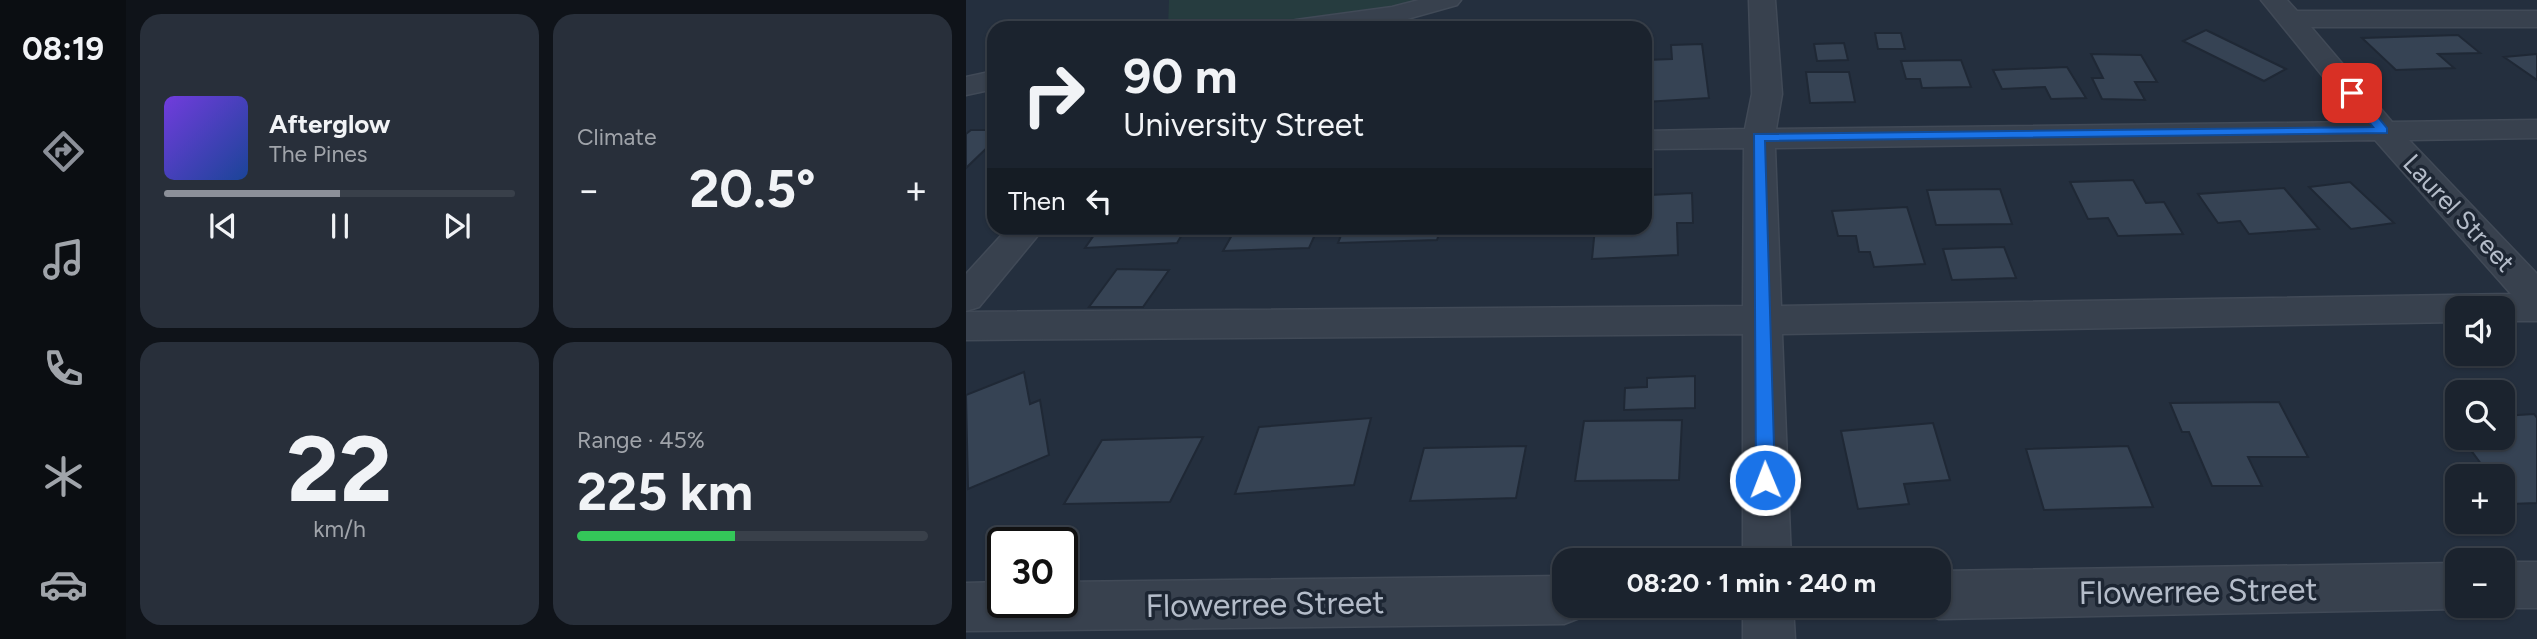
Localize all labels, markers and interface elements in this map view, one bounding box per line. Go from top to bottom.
text: 08:19 [22,30,104,68]
text: 90 m [1123,46,1238,105]
icon: right [1008,49,1099,140]
pin [2322,63,2382,123]
icon: arrive [2333,74,2371,112]
text: University Street [1123,106,1364,144]
text: Afterglow [269,108,391,140]
text: Climate [577,123,656,151]
icon: directions [39,127,88,176]
text: The Pines [269,140,368,168]
street label: Laurel Street [2396,148,2522,279]
text: 20.5° [689,158,816,220]
text: − [577,167,601,213]
text: + [904,167,928,213]
icon: left [1080,182,1118,220]
text: Then [1008,185,1066,217]
icon: previous [204,207,242,245]
icon: pause [321,207,359,245]
icon: next [438,207,476,245]
icon: music [39,235,88,284]
map controls [2445,296,2515,618]
button: sound [2445,296,2515,366]
icon: phone [39,344,88,393]
button: search [2445,380,2515,450]
text: 22 [287,415,392,524]
text: Range · 45% [577,426,705,454]
position arrow [1728,443,1802,517]
icon: climate [39,452,88,501]
text: 225 km [577,461,753,523]
button: + [2445,464,2515,534]
text: km/h [313,515,366,543]
speed limit sign: 30 [987,527,1078,618]
button: − [2445,548,2515,618]
icon: car [39,560,88,609]
text: 08:20 · 1 min · 240 m [1627,567,1876,599]
street label: Flowerree Street [2078,570,2318,612]
street label: Flowerree Street [1145,583,1385,625]

